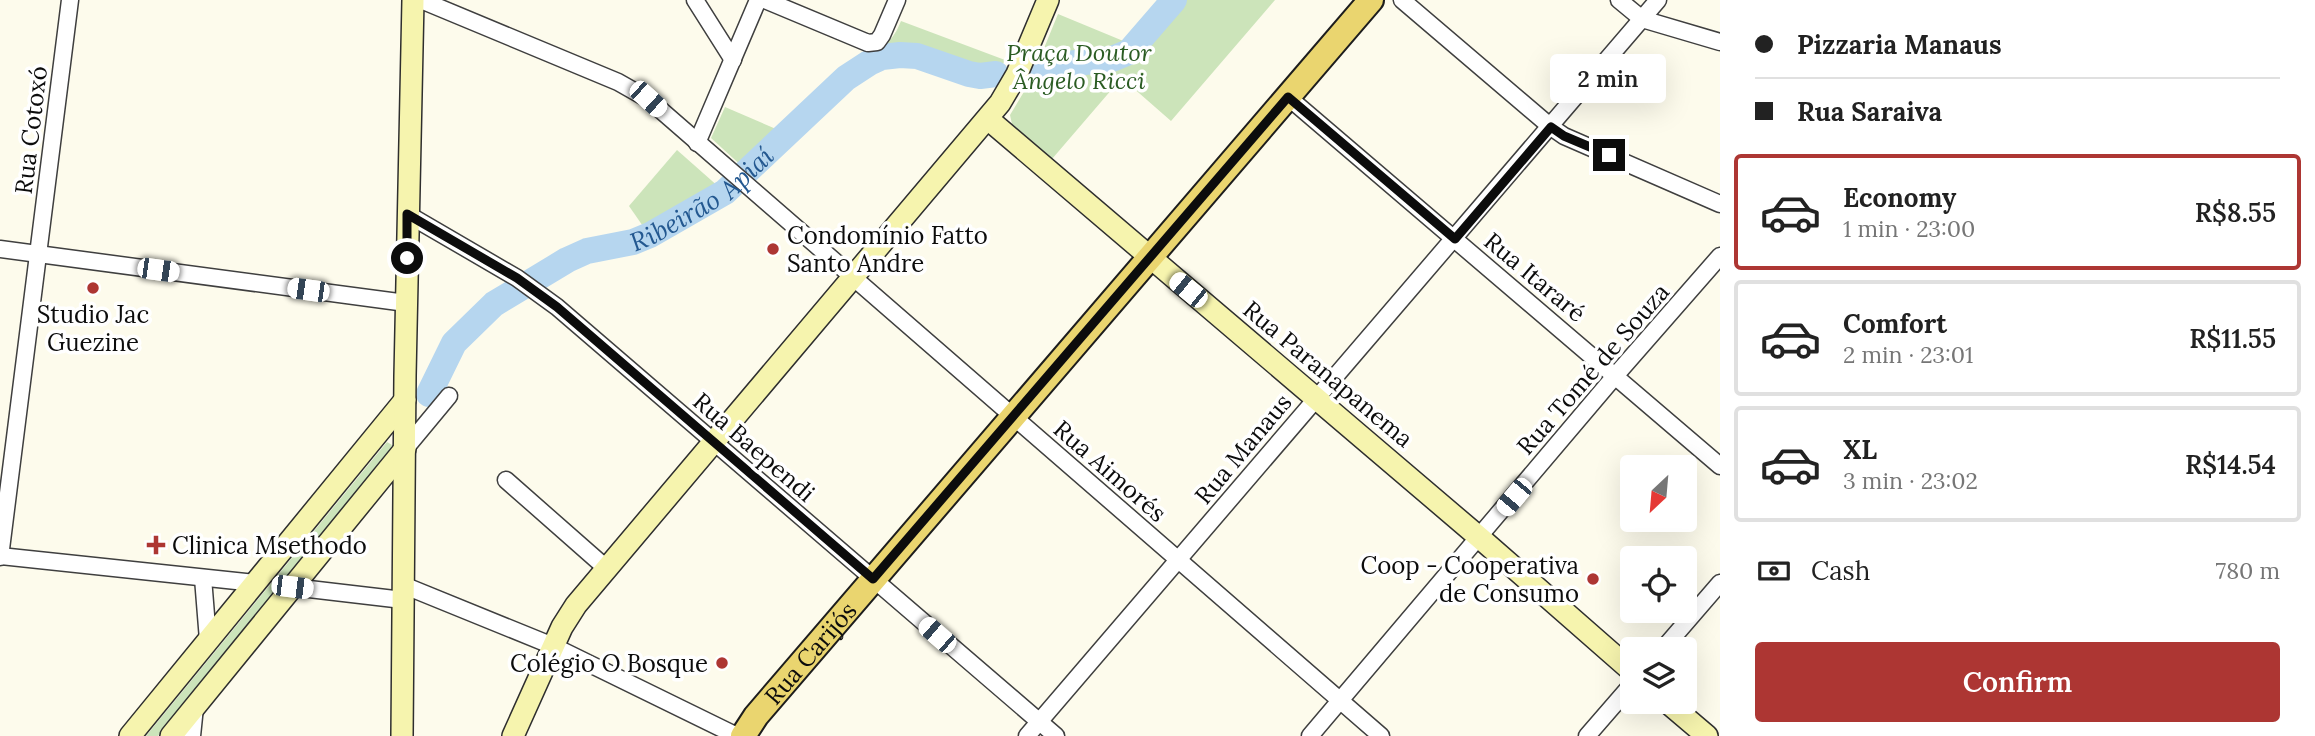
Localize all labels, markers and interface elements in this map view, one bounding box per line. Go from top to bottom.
text: Pizzaria Manaus [1797,28,2002,61]
park label: Praça Doutor Ângelo Ricci [1006,37,1152,96]
callout: 2 min [1551,54,1667,102]
street label: Rua Cotoxó [8,64,54,196]
text: 2 min [1578,64,1638,93]
car [626,77,671,121]
text: Rua Saraiva [1797,95,1942,128]
water label: Ribeirão Apiaí [625,139,780,258]
route end [1593,139,1625,171]
icon: car [1759,181,1822,244]
text: Economy [1843,181,1956,214]
text: R$8.55 [2195,196,2276,229]
text: 1 min · 23:00 [1843,214,1975,243]
place label: Condomínio Fatto Santo Andre [787,220,988,279]
street label: Rua Itararé [1478,226,1592,328]
marker: Condomínio Fatto Santo Andre [765,241,781,257]
route start [391,242,423,274]
car [136,257,181,283]
car [1166,269,1211,311]
car [286,277,331,303]
street label: Rua Tomé de Souza [1510,277,1676,461]
marker: Studio Jac Guezine [85,280,101,296]
street label: Rua Paranapanema [1237,294,1419,454]
place label: Studio Jac Guezine [37,299,149,358]
icon: car [1759,307,1822,370]
text: Comfort [1843,307,1947,340]
text: R$11.55 [2189,322,2276,355]
text: 2 min · 23:01 [1843,340,1973,369]
street label: Rua Baependi [687,386,821,508]
street label: Rua Manaus [1188,387,1298,511]
street label: Rua Aimorés [1047,413,1173,529]
icon: car [1759,433,1822,496]
text: XL [1843,433,1877,466]
text: R$14.54 [2185,448,2276,481]
north arrow [1620,455,1698,532]
map controls [1620,455,1697,714]
text: 3 min · 23:02 [1843,466,1978,495]
car [1493,474,1536,520]
place label: Clinica Msethodo [172,530,367,561]
marker: Clinica Msethodo [146,535,166,555]
button: locate [1620,546,1697,623]
place label: Coop - Cooperativa de Consumo [1361,550,1579,609]
icon: cash [1755,552,1793,590]
text: Cash [1811,554,1870,587]
text: 780 m [2216,556,2280,585]
marker: Coop - Cooperativa de Consumo [1585,571,1601,587]
car [270,574,315,600]
street label: Rua Carijós [757,595,863,711]
car [915,613,960,657]
button: layers [1620,637,1697,714]
button: Confirm [1755,642,2280,722]
place label: Colégio O Bosque [510,648,708,679]
marker: Colégio O Bosque [714,655,730,671]

